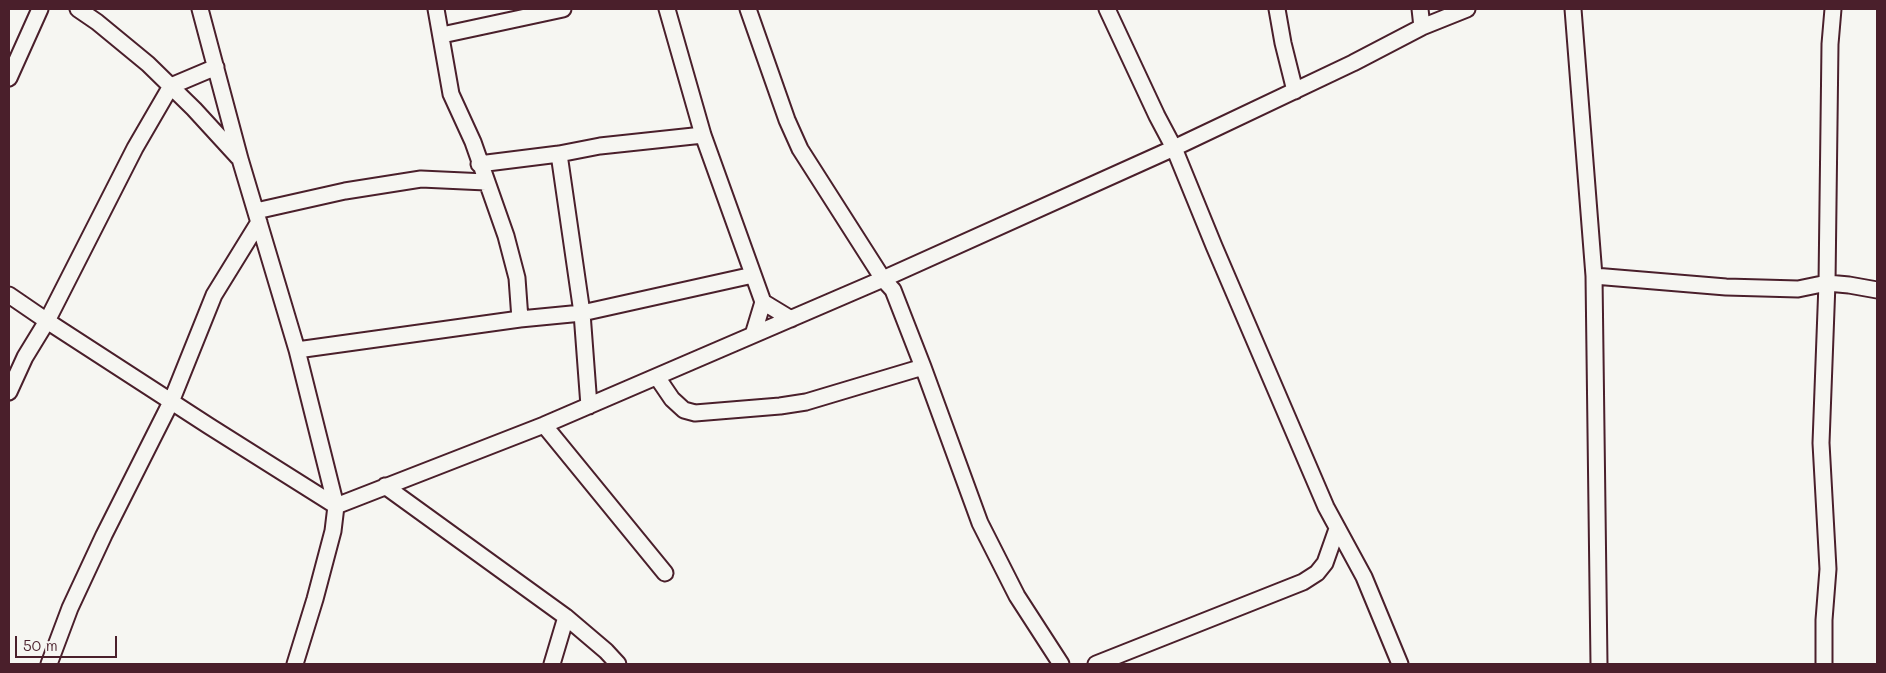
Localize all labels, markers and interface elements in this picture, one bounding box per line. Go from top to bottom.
scale bar [18,626,120,658]
text: 50 m [23,635,58,655]

